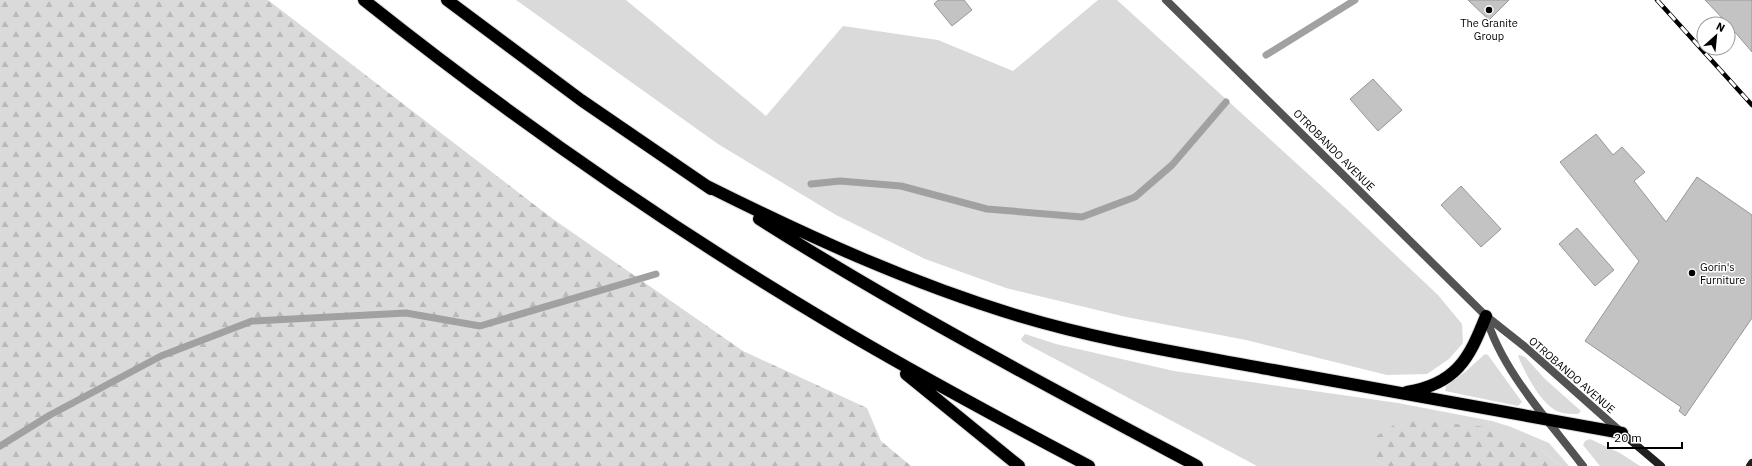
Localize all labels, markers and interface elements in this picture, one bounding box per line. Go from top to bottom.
marker: The Granite Group [1484,5,1494,15]
place label: The Granite Group [1460,16,1518,43]
north arrow [1696,16,1736,56]
text: N [1714,19,1727,35]
street label: OTROBANDO AVENUE [1290,106,1378,194]
place label: Gorin's Furniture [1700,260,1745,287]
marker: Gorin's Furniture [1687,268,1697,278]
street label: OTROBANDO AVENUE [1526,334,1618,416]
scale bar [1608,424,1682,450]
text: 20 m [1614,430,1642,445]

